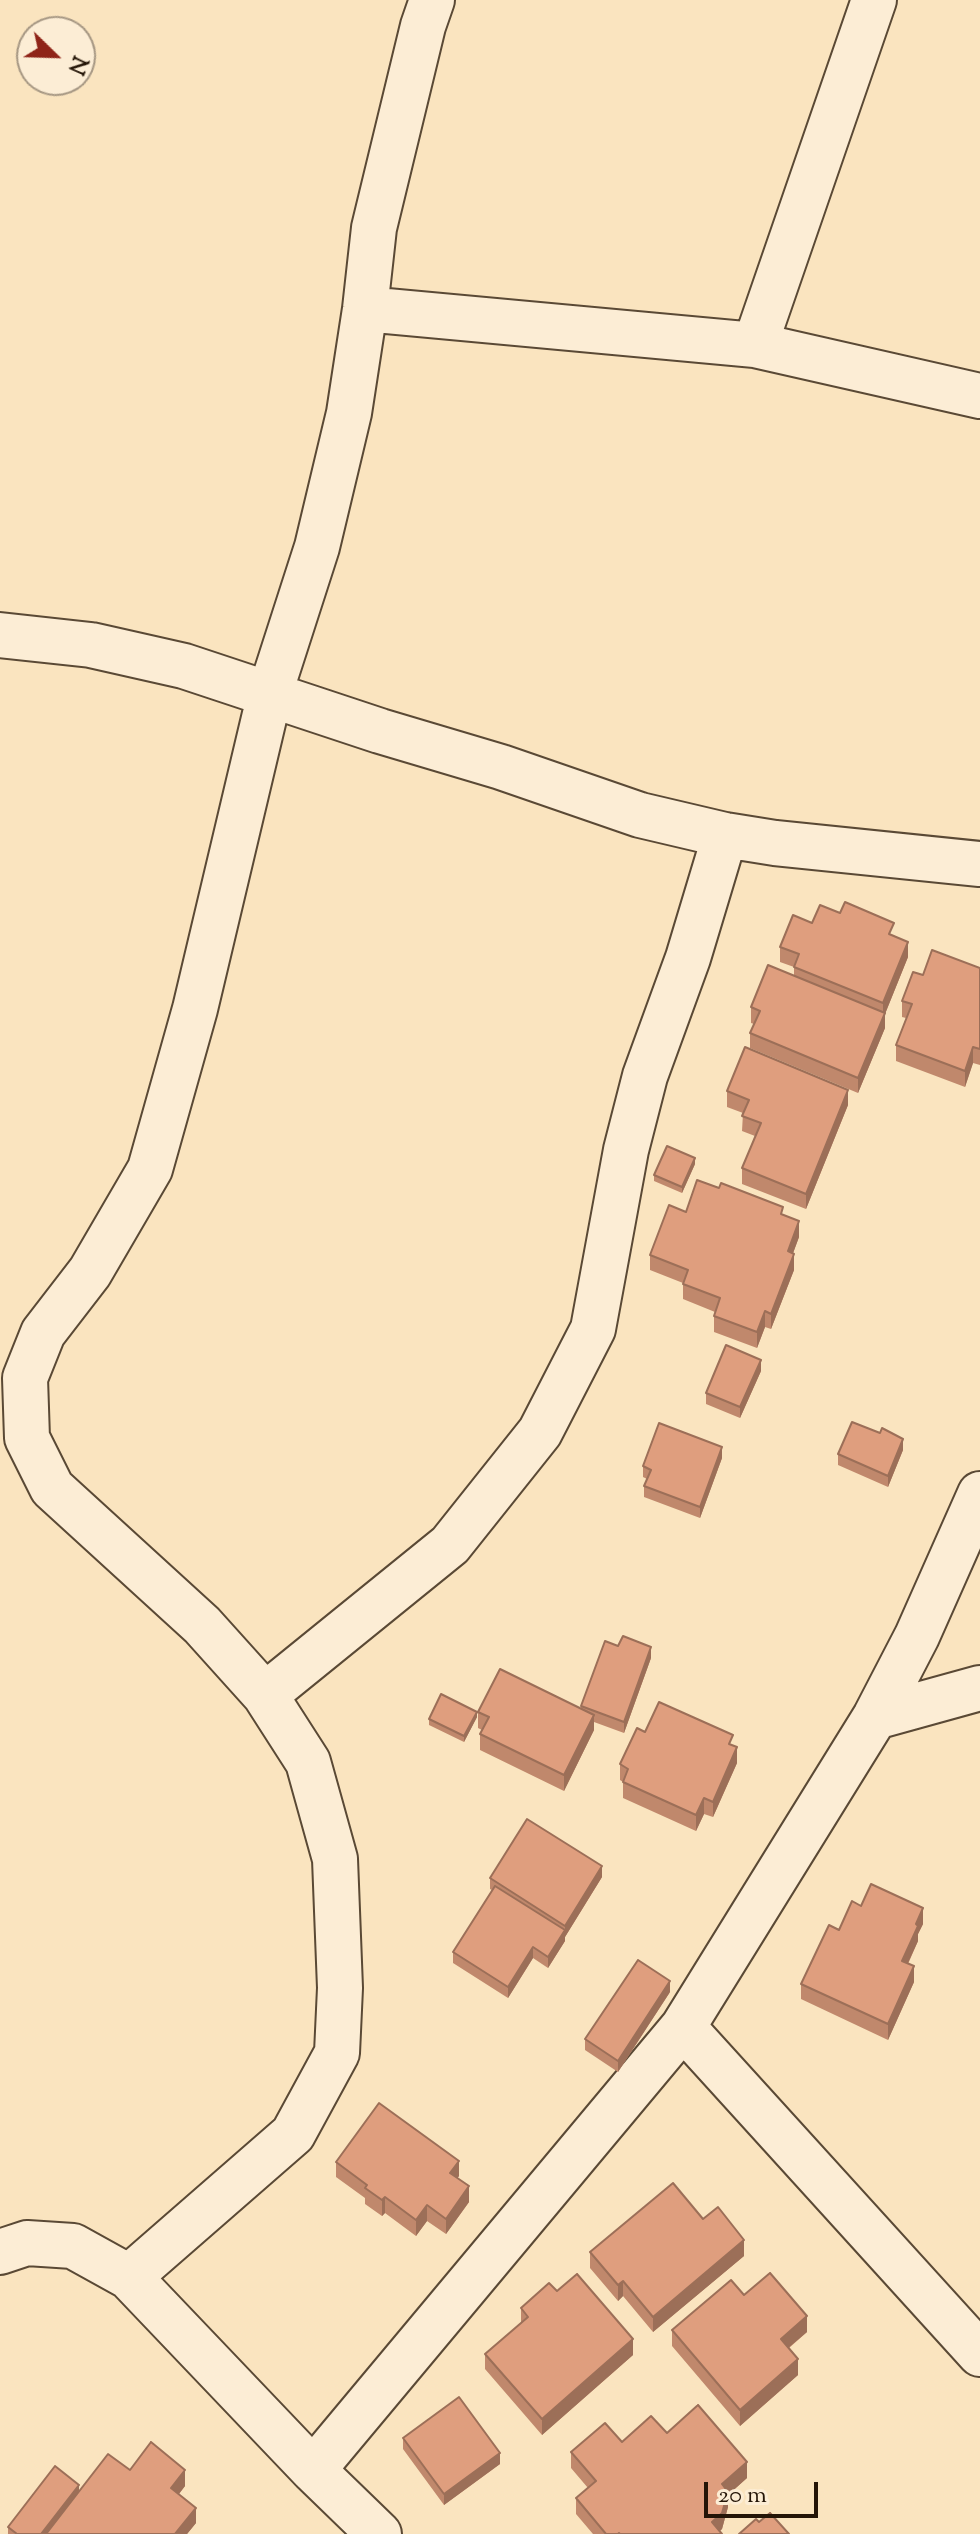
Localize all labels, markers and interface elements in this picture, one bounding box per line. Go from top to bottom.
north arrow [16,16,96,96]
text: N [58,50,94,79]
scale bar [708,2466,822,2516]
text: 20 m [718,2479,767,2513]

